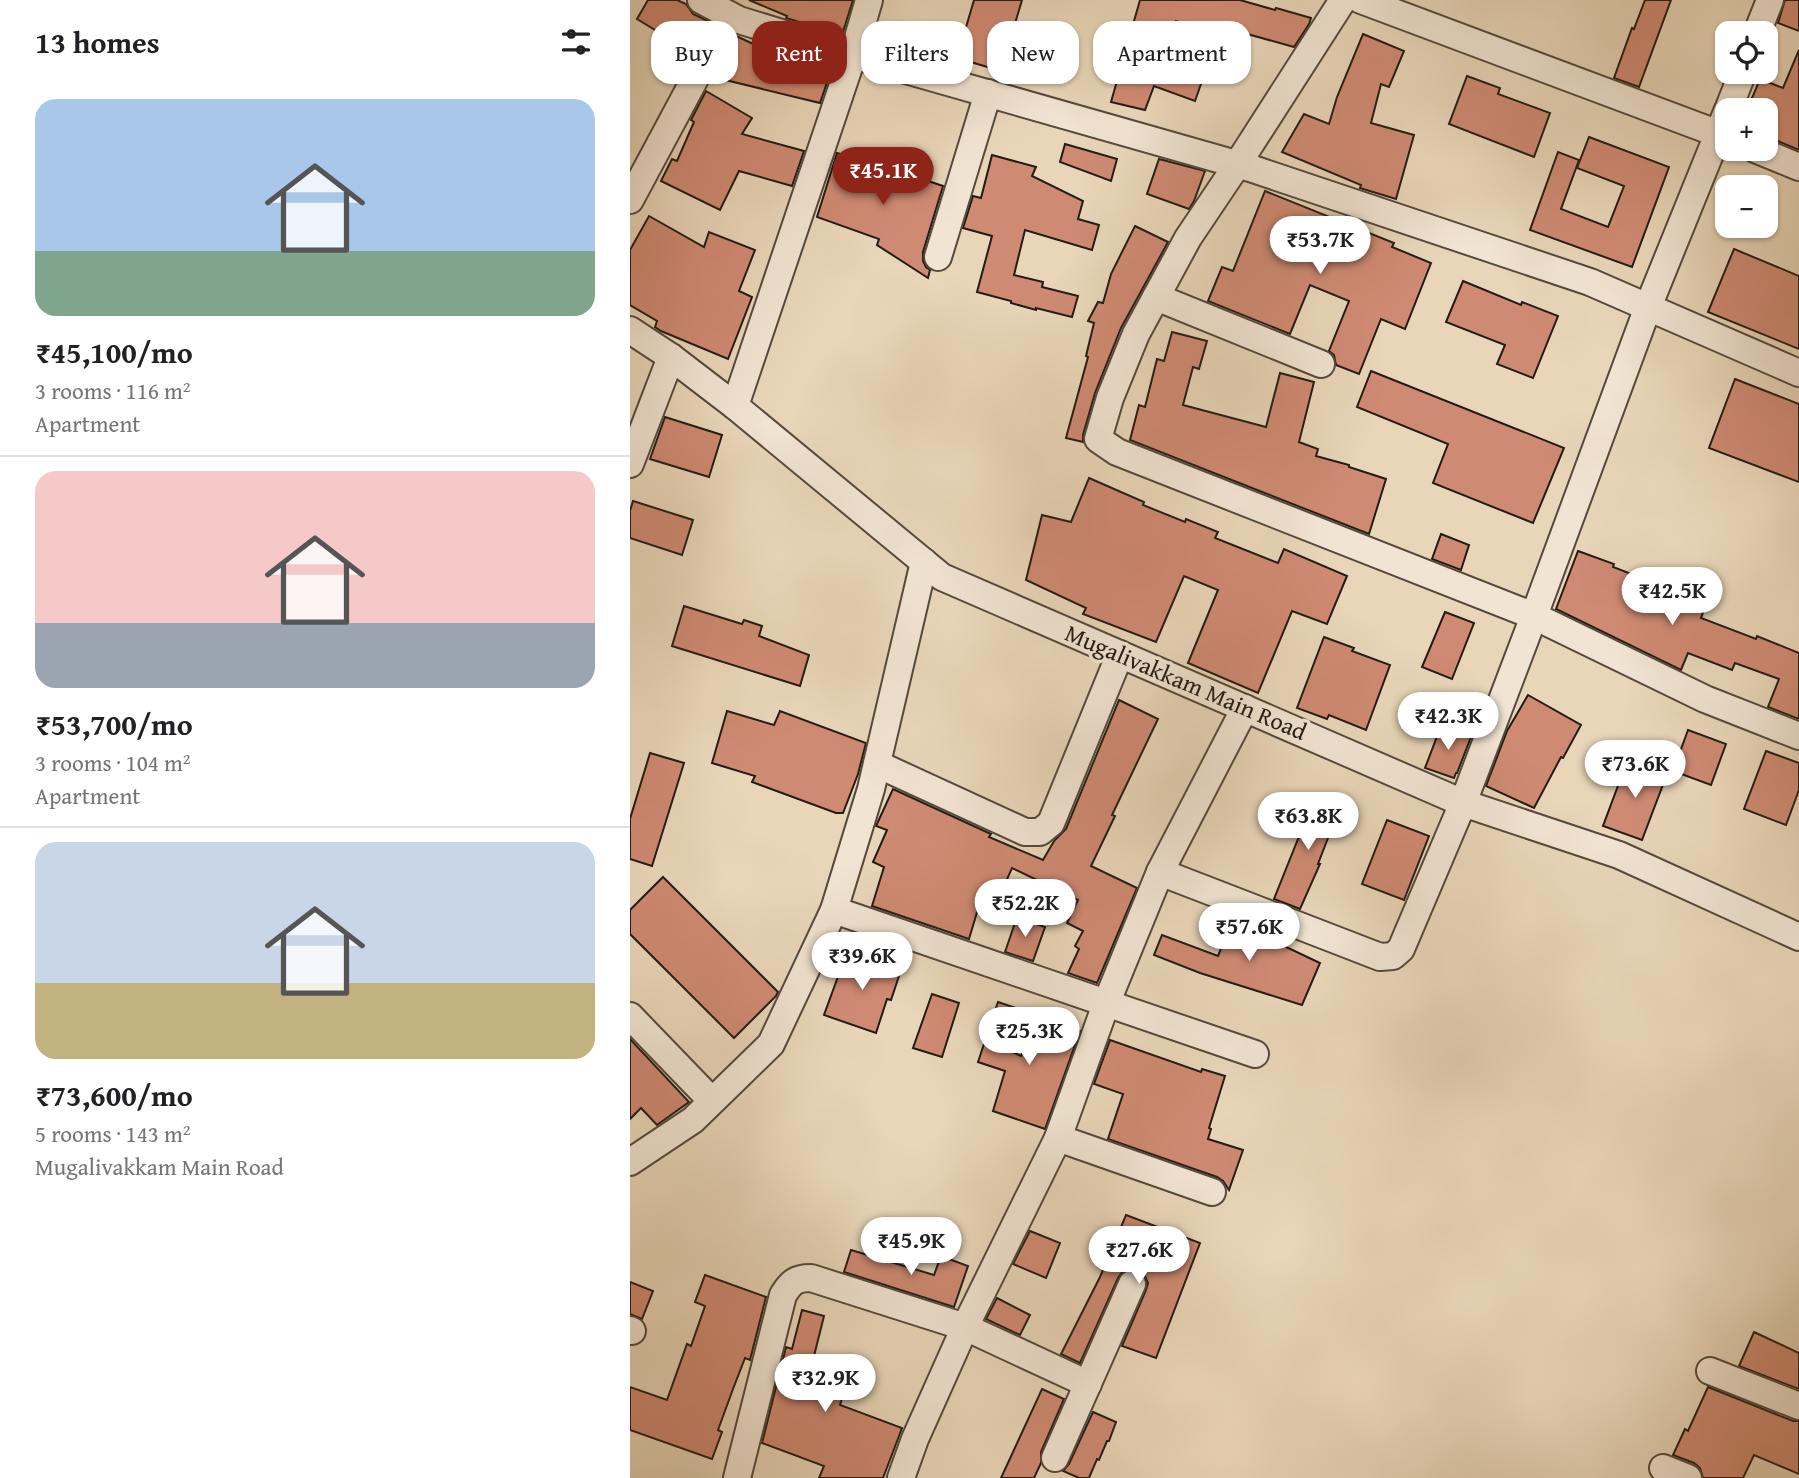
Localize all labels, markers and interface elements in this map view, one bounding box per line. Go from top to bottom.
text: 13 homes [35,20,160,64]
chip: Buy [651,21,738,84]
chip: Rent [752,21,847,84]
chip: Filters [861,21,973,84]
chip: New [987,21,1079,84]
chip: Apartment [1093,21,1251,84]
map controls [1715,21,1778,238]
button: locate [1715,21,1778,84]
icon: filters [557,23,595,61]
button: + [1715,98,1778,161]
icon: home [252,145,378,271]
pin: ₹45.1K [826,148,940,207]
text: ₹45.1K [849,153,917,186]
button: − [1715,175,1778,238]
pin: ₹53.7K [1263,216,1377,276]
text: ₹53.7K [1286,222,1354,255]
text: ₹45,100/mo [35,330,193,374]
text: 3 rooms · 116 m² [35,374,190,407]
text: Apartment [35,407,140,440]
icon: home [252,517,378,643]
pin: ₹42.5K [1615,568,1729,627]
text: ₹42.5K [1638,573,1706,606]
street label: Mugalivakkam Main Road [1060,615,1312,749]
pin: ₹42.3K [1391,692,1505,752]
text: ₹42.3K [1414,698,1482,731]
text: ₹53,700/mo [35,702,193,746]
pin: ₹73.6K [1578,740,1692,800]
text: 3 rooms · 104 m² [35,746,190,779]
text: ₹73.6K [1601,746,1669,779]
text: Apartment [35,779,140,812]
pin: ₹63.8K [1251,792,1365,852]
text: ₹63.8K [1274,798,1342,831]
pin: ₹52.2K [968,880,1082,939]
text: ₹52.2K [991,885,1059,918]
icon: home [252,888,378,1014]
pin: ₹57.6K [1192,904,1306,963]
text: ₹57.6K [1215,909,1283,942]
pin: ₹39.6K [805,932,919,992]
text: ₹39.6K [828,938,896,971]
pin: ₹25.3K [972,1007,1086,1067]
text: ₹25.3K [995,1013,1063,1046]
text: ₹73,600/mo [35,1073,193,1117]
text: 5 rooms · 143 m² [35,1117,190,1150]
text: Mugalivakkam Main Road [35,1150,284,1183]
pin: ₹45.9K [854,1218,968,1277]
text: ₹45.9K [877,1223,945,1256]
pin: ₹27.6K [1082,1226,1196,1286]
text: ₹27.6K [1105,1232,1173,1265]
pin: ₹32.9K [768,1354,882,1414]
text: ₹32.9K [791,1360,859,1393]

